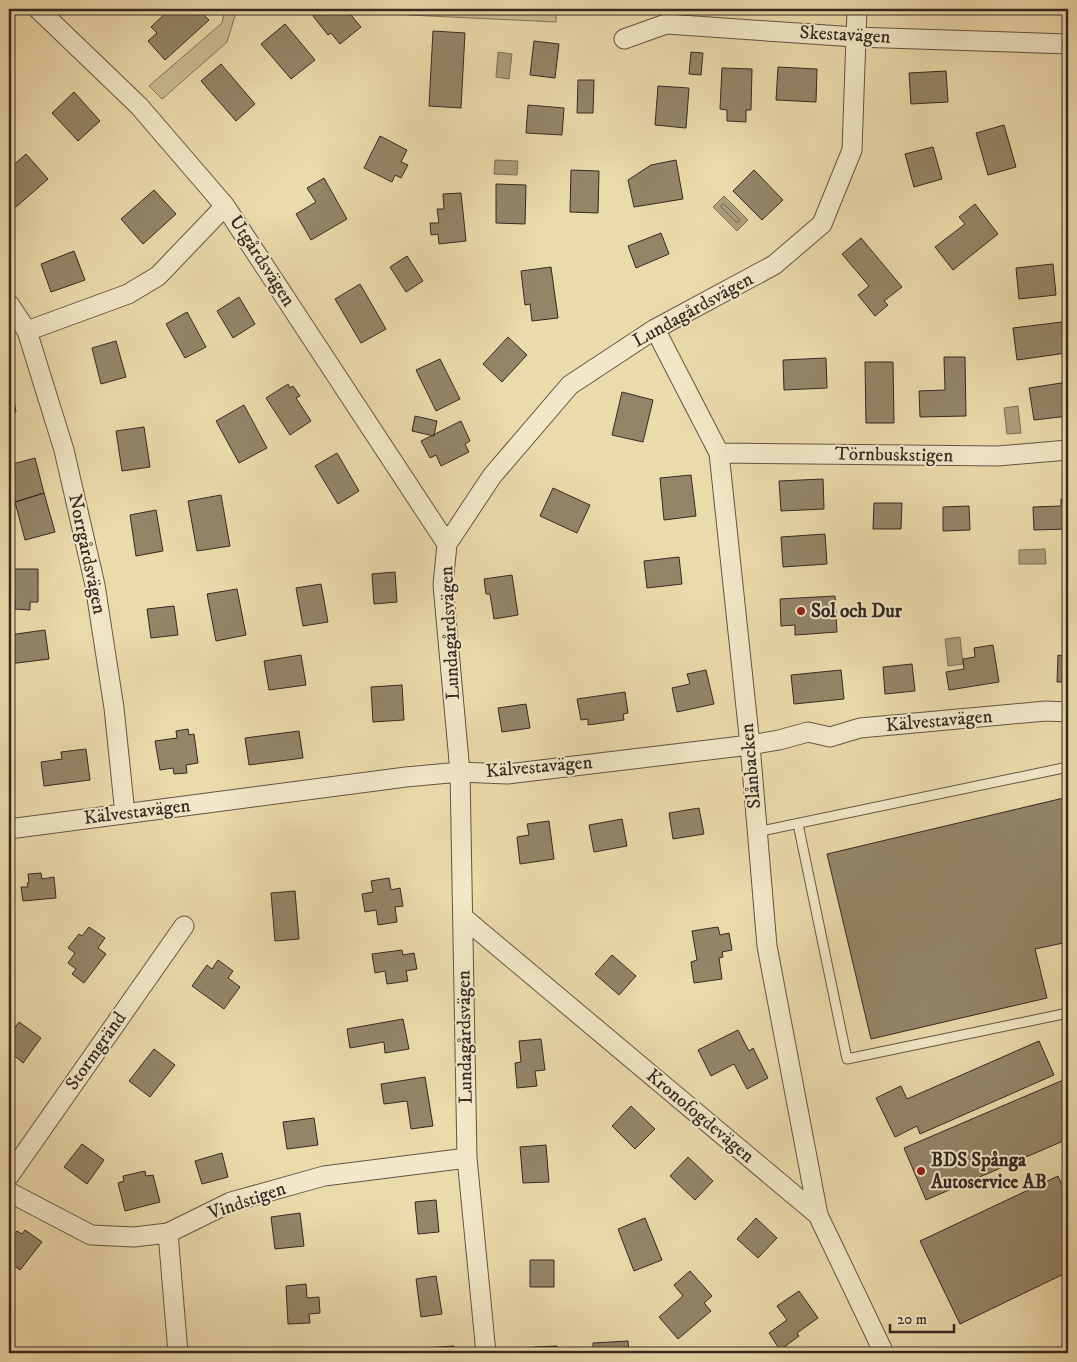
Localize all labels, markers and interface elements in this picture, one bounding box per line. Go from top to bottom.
street label: Skestavägen [799,21,891,49]
street label: Utgårdsvägen [224,211,300,311]
street label: Lundagårdsvägen [629,267,757,353]
street label: Törnbuskstigen [835,442,953,468]
street label: Norrgårdsvägen [63,492,111,616]
street label: Lundagårdsvägen [435,565,465,700]
place label: Sol och Dur [811,600,903,623]
marker: Sol och Dur [795,605,807,617]
street label: Kälvestavägen [885,705,993,737]
street label: Slånbacken [736,722,766,810]
street label: Kälvestavägen [485,751,593,783]
street label: Kälvestavägen [82,794,192,830]
street label: Lundagårdsvägen [452,970,478,1104]
street label: Stormgränd [61,1007,132,1095]
street label: Kronofogdevägen [641,1064,759,1168]
place label: BDS Spånga Autoservice AB [930,1149,1047,1194]
marker: BDS Spånga Autoservice AB [915,1165,927,1177]
street label: Vindstigen [204,1177,289,1225]
scale bar [890,1302,953,1334]
text: 20 m [897,1310,927,1329]

